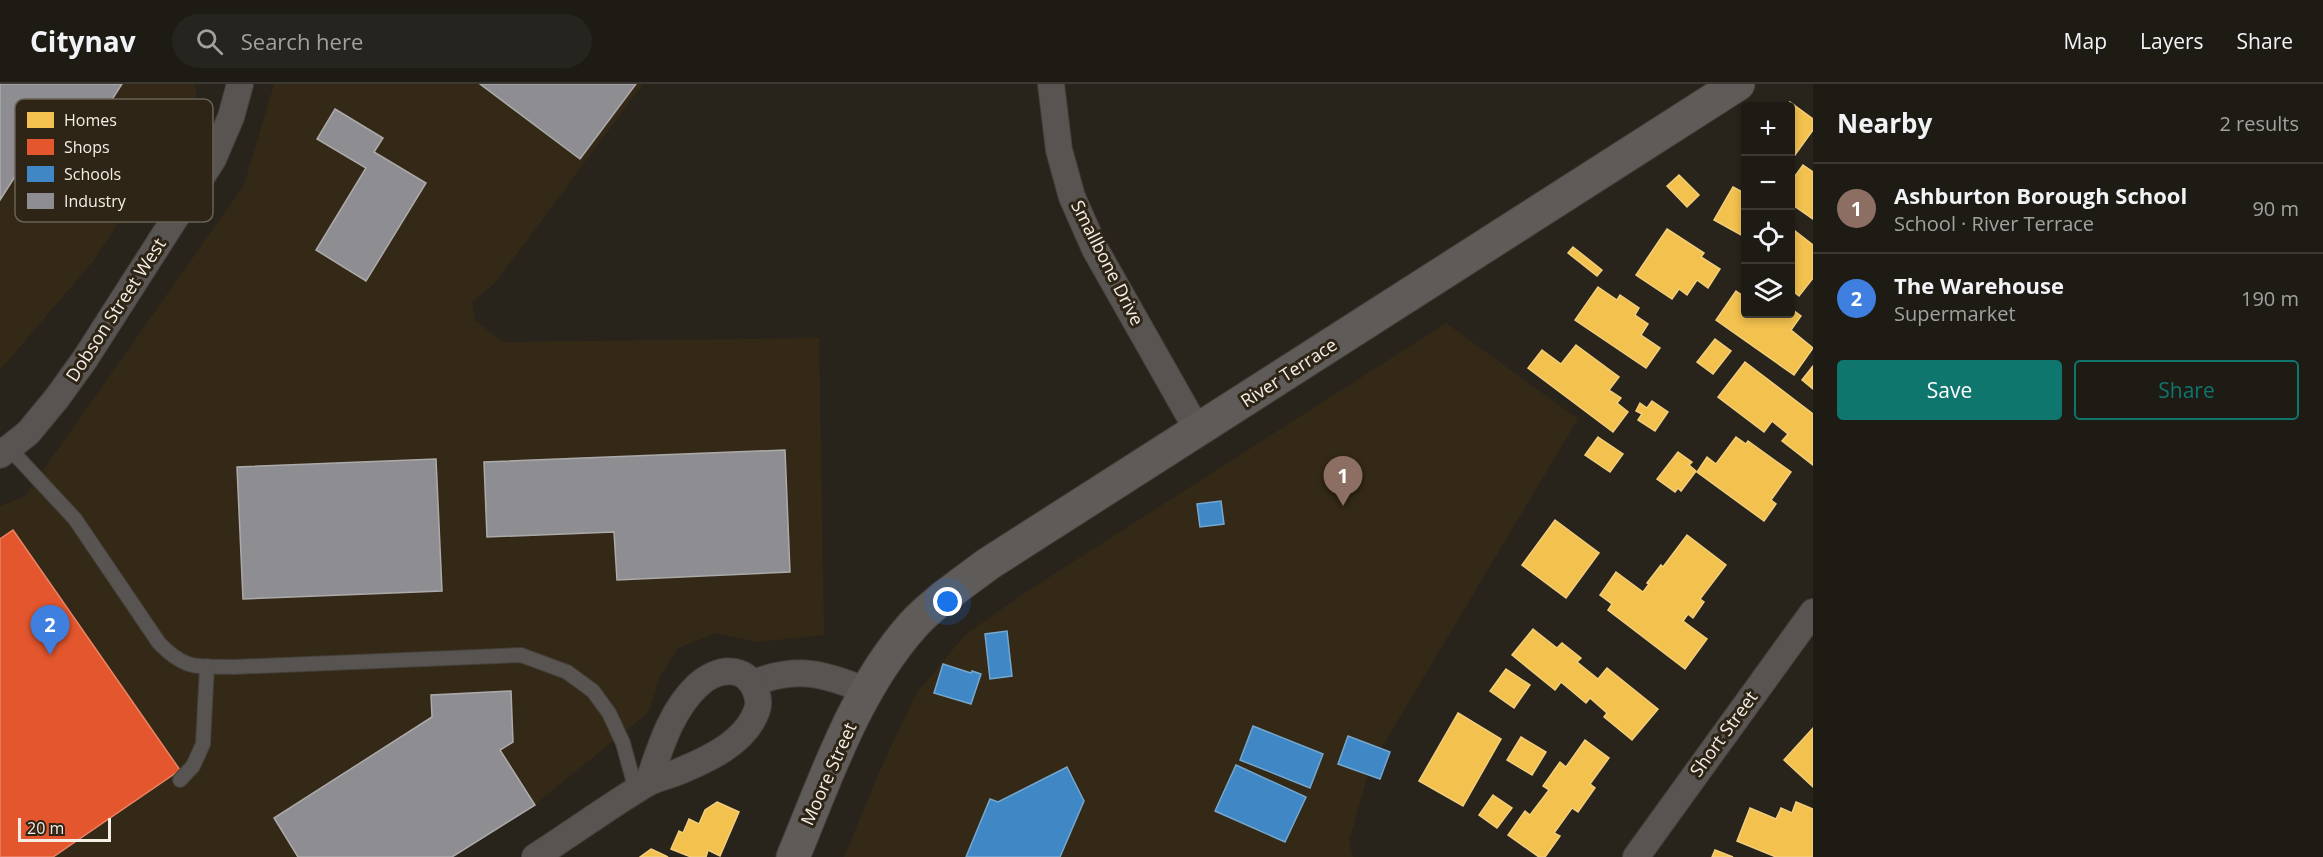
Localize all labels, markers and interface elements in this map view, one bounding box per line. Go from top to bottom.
search box [172,14,592,68]
text: Citynav [30,22,136,60]
icon: search [193,25,226,58]
text: Search here [241,26,363,56]
text: Map [2064,27,2107,55]
text: Layers [2140,27,2204,55]
text: Share [2237,27,2293,55]
legend [15,99,213,222]
map controls [1741,102,1795,318]
button: + [1741,102,1795,156]
text: Nearby [1837,105,1932,141]
text: Homes [64,109,117,131]
text: 2 results [2219,110,2299,137]
text: Shops [64,136,110,158]
button: − [1741,156,1795,210]
text: Schools [64,163,121,185]
text: Ashburton Borough School [1894,180,2187,210]
text: Industry [64,190,127,212]
text: 1 [1851,195,1862,222]
text: 90 m [2252,195,2299,222]
street label: Smallbone Drive [1066,196,1150,329]
button: locate [1741,210,1795,264]
text: School · River Terrace [1894,210,2094,237]
street label: Dobson Street West [60,233,171,386]
button: layers [1741,264,1795,318]
text: The Warehouse [1894,270,2064,300]
text: 2 [1851,285,1862,312]
text: 190 m [2241,285,2299,312]
text: Supermarket [1894,300,2016,327]
street label: River Terrace [1236,332,1341,412]
button: Save [1837,360,2062,420]
button: Share [2074,360,2299,420]
pin: 1 [1324,456,1362,506]
your location [933,587,962,616]
pin: 2 [31,606,70,655]
street label: Short Street [1684,686,1762,781]
street label: Moore Street [795,718,861,829]
scale bar [18,815,111,842]
text: 20 m [27,817,64,839]

